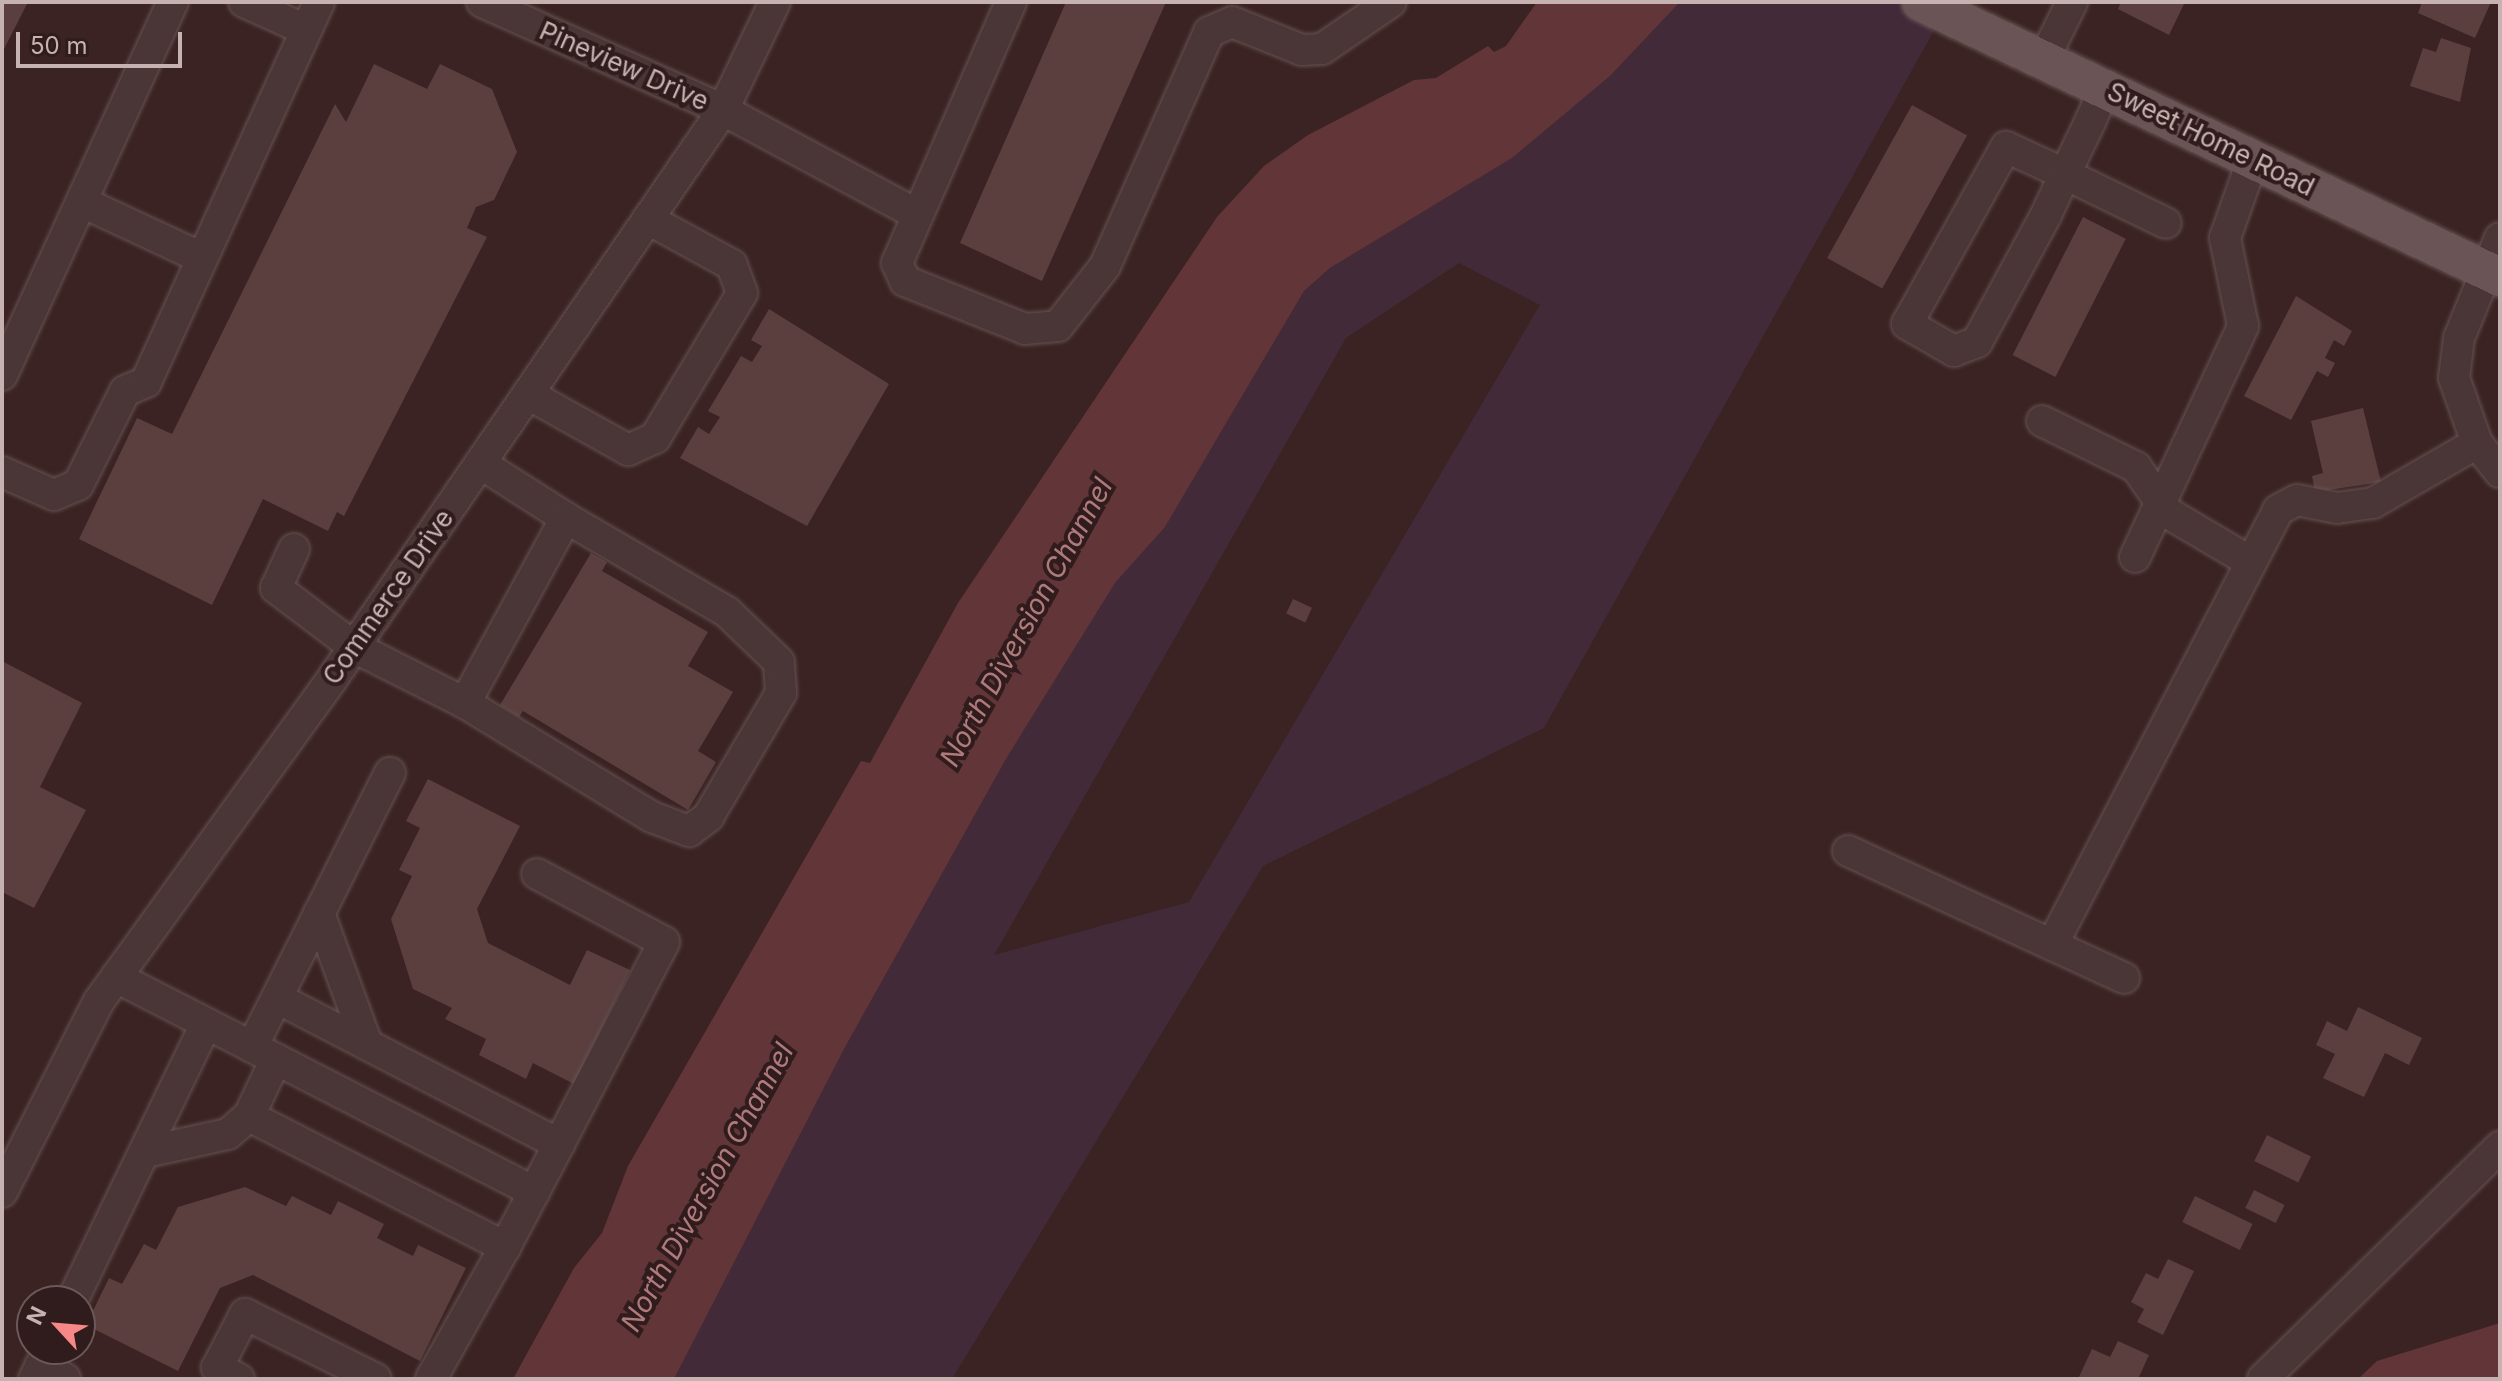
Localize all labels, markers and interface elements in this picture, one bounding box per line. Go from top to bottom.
street label: Pineview Drive [535,15,713,117]
scale bar [20,16,186,66]
text: 50 m [30,31,88,60]
street label: Sweet Home Road [2102,75,2320,203]
water label: North Diversion Channel [933,472,1119,772]
street label: Commerce Drive [316,503,460,691]
water label: North Diversion Channel [614,1037,800,1337]
north arrow [16,1285,96,1365]
text: N [21,1302,52,1329]

